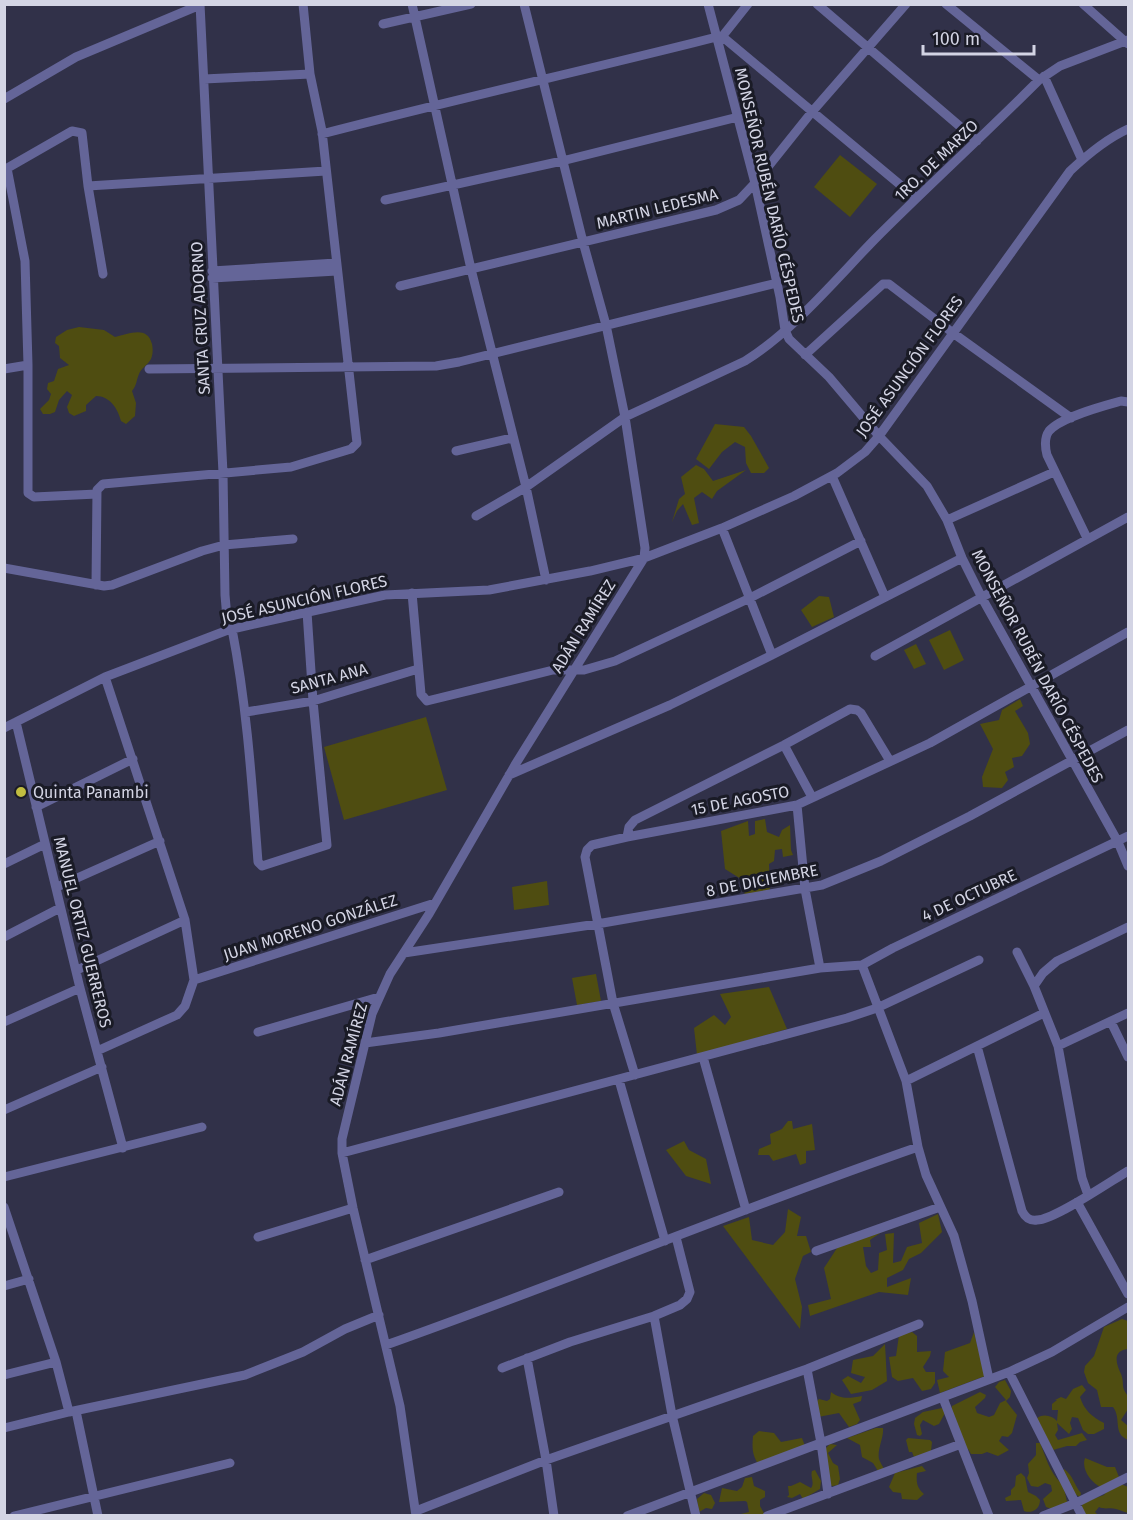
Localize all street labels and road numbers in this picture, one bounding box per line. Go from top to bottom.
street label: MONSEÑOR RUBÉN DARÍO CÉSPEDES [731,65,809,325]
street label: 1RO. DE MARZO [891,116,982,205]
street label: MARTIN LEDESMA [594,184,721,233]
street label: SANTA CRUZ ADORNO [187,241,214,395]
street label: JOSÉ ASUNCIÓN FLORES [851,291,967,441]
street label: MONSEÑOR RUBÉN DARÍO CÉSPEDES [968,546,1108,786]
street label: JOSÉ ASUNCIÓN FLORES [219,570,389,628]
street label: ADÁN RAMÍREZ [546,576,620,676]
street label: SANTA ANA [289,659,370,698]
street label: 15 DE AGOSTO [689,782,791,819]
street label: MANUEL ORTIZ GUERREROS [50,835,116,1030]
street label: 8 DE DICIEMBRE [704,860,820,901]
street label: 4 DE OCTUBRE [919,865,1020,926]
street label: JUAN MORENO GONZÁLEZ [220,889,400,965]
street label: ADÁN RAMÍREZ [325,1000,371,1108]

